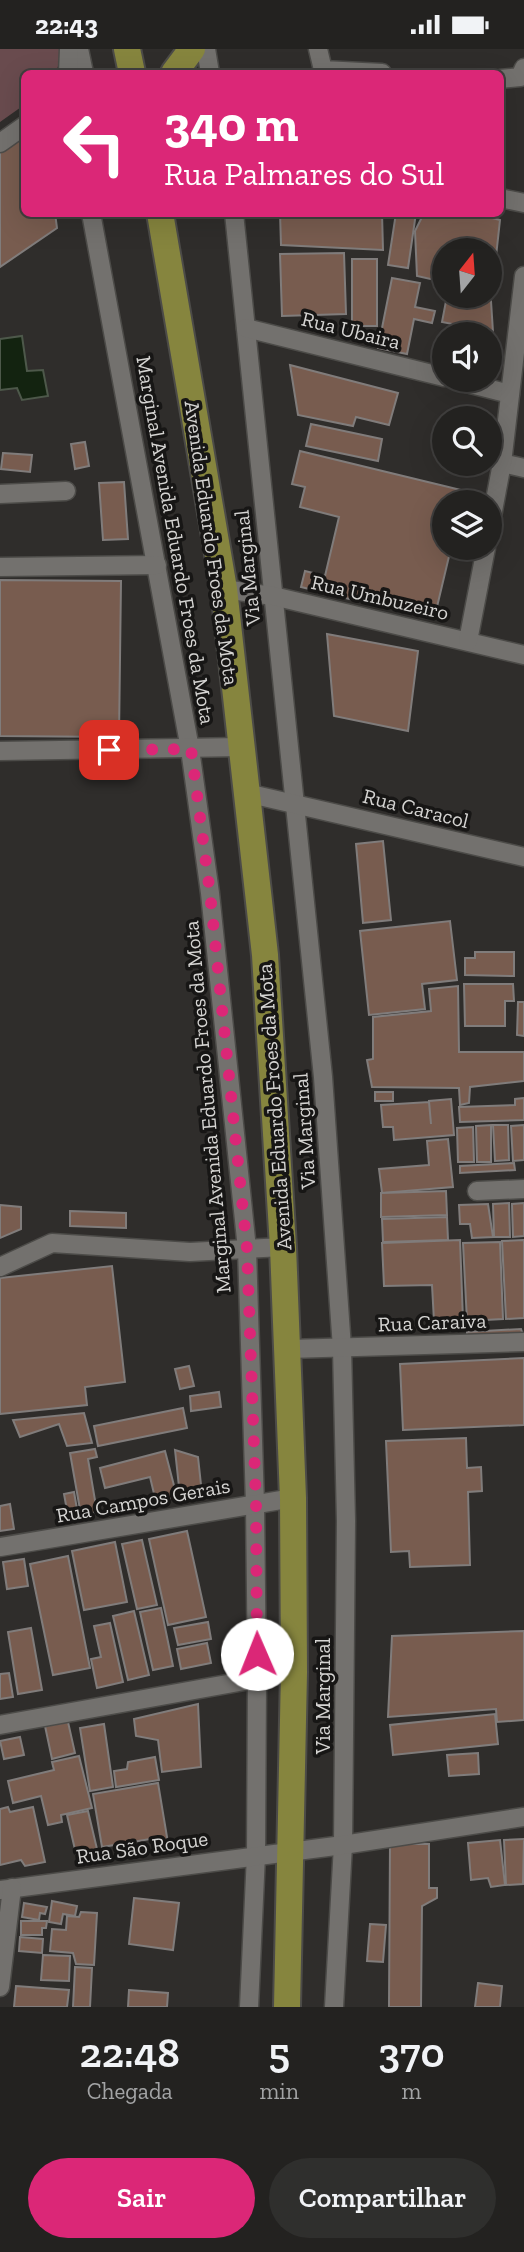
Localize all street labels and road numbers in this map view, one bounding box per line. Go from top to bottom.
street label: Rua Ubaira [299,306,403,354]
street label: Marginal Avenida Eduardo Froes da Mota [131,353,221,727]
street label: Avenida Eduardo Froes da Mota [180,399,244,687]
street label: Via Marginal [228,508,266,628]
street label: Rua Umbuzeiro [309,569,451,625]
street label: Rua Caracol [360,783,472,833]
street label: Marginal Avenida Eduardo Froes da Mota [178,920,236,1294]
street label: Avenida Eduardo Froes da Mota [252,963,296,1251]
street label: Via Marginal [287,1072,321,1191]
street label: Rua Caraiva [377,1308,487,1336]
street label: Rua Campos Gerais [54,1472,232,1528]
street label: Via Marginal [310,1637,335,1755]
street label: Rua São Roque [74,1825,210,1869]

